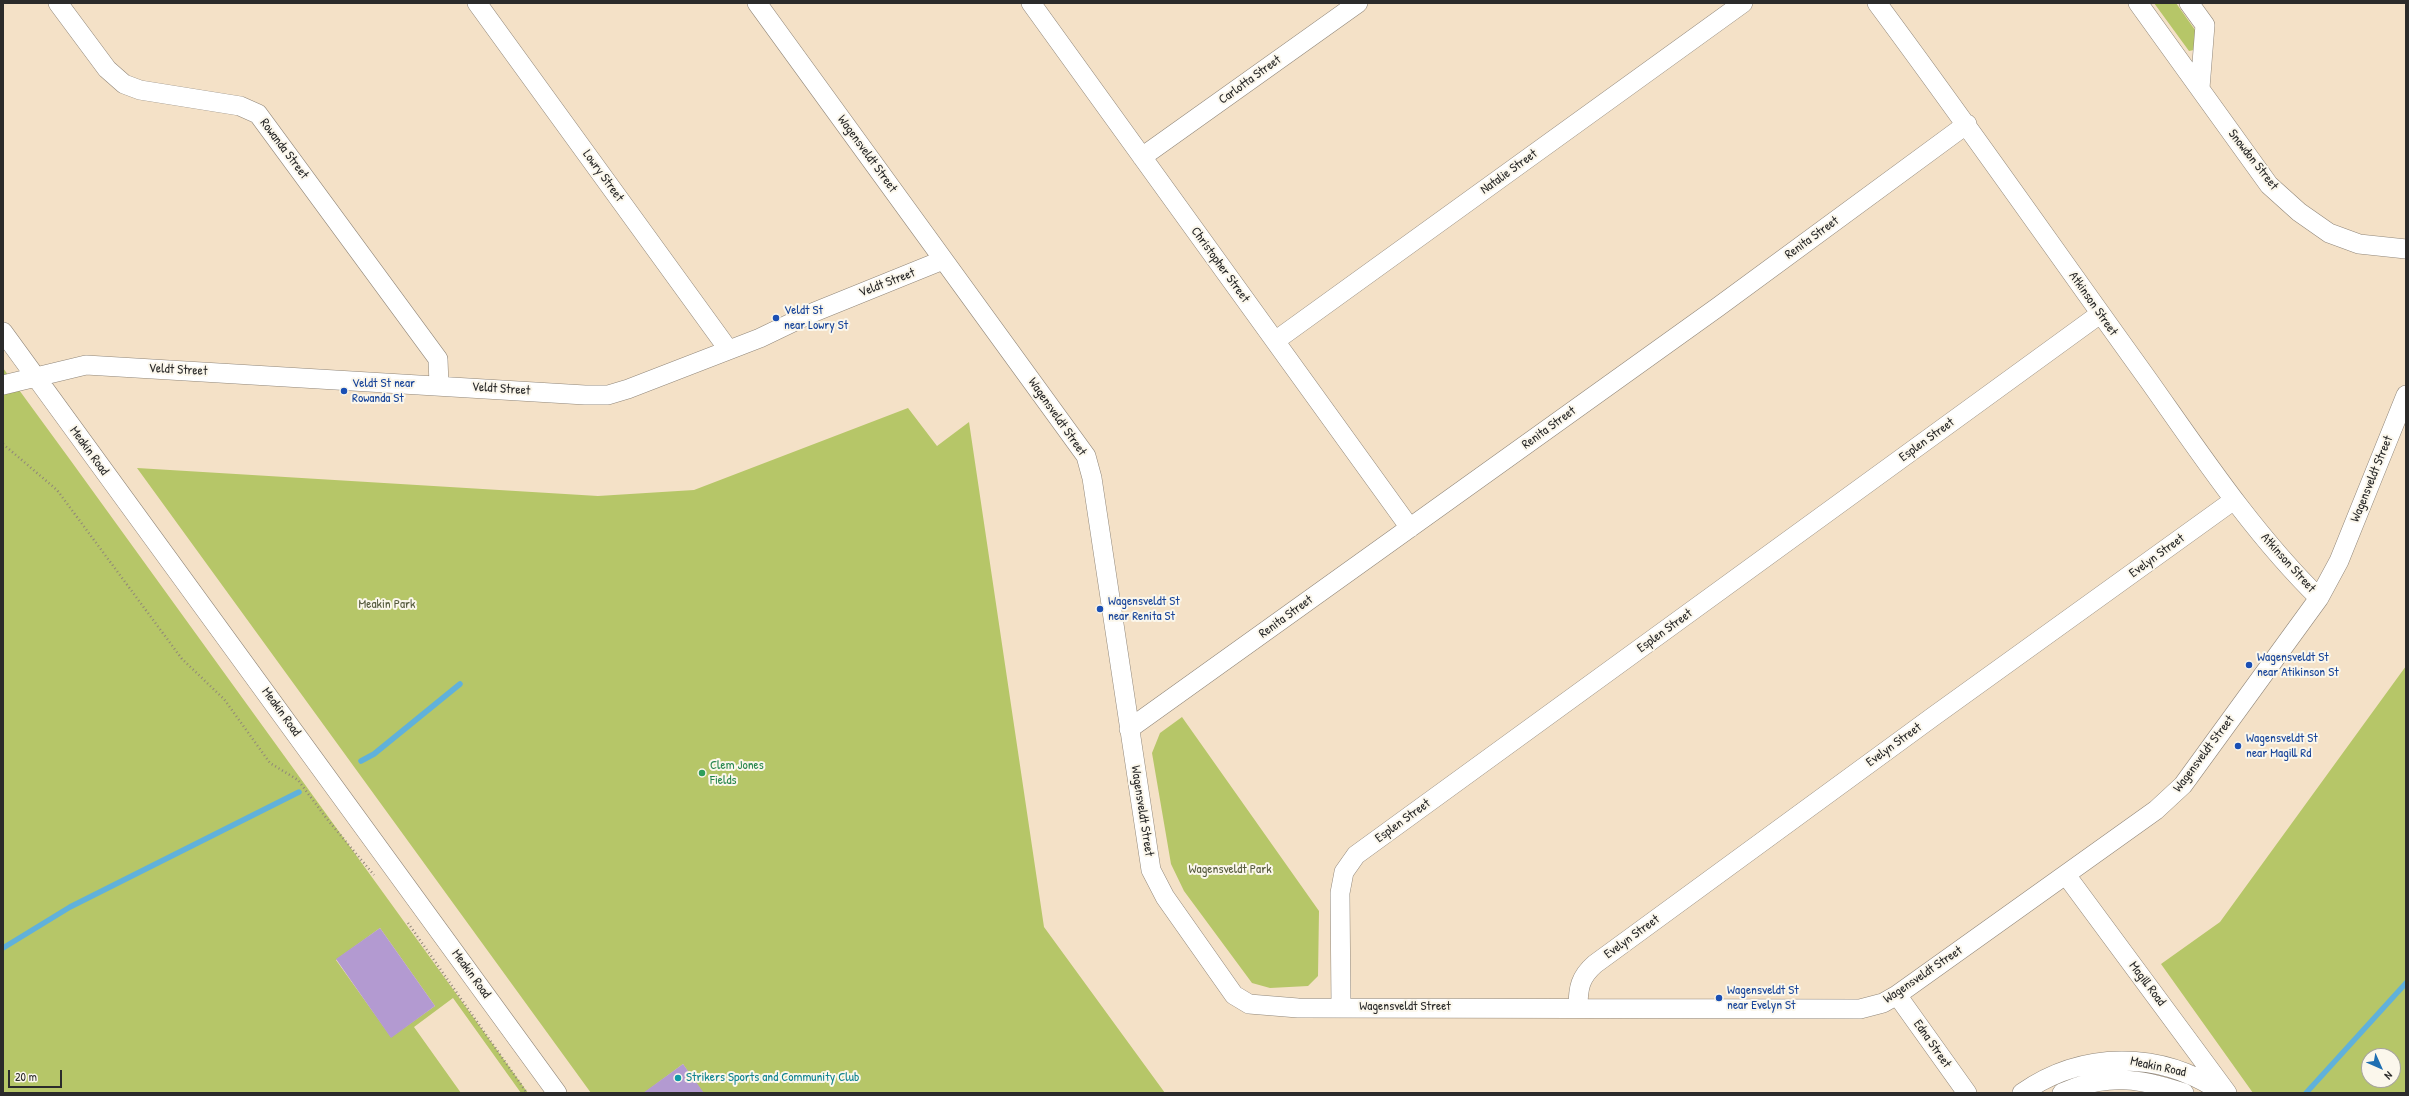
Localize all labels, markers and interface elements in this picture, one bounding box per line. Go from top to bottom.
street label: Carlotta Street [1216,52,1284,108]
street label: Wagensveldt Street [834,112,900,196]
street label: Rowanda Street [256,116,312,182]
street label: Snowdon Street [2225,127,2281,193]
street label: Natalie Street [1478,146,1540,198]
street label: Lowry Street [579,147,627,205]
street label: Renita Street [1782,213,1842,263]
street label: Christopher Street [1187,224,1253,306]
street label: Veldt Street [857,265,917,301]
street label: Atkinson Street [2065,269,2121,339]
place label: Veldt St near Lowry St [784,303,848,334]
marker: Veldt St near Lowry St [771,313,781,323]
street label: Veldt Street [148,361,208,379]
street label: Wagensveldt Street [1024,375,1090,459]
place label: Veldt St near Rowanda St [352,376,415,407]
street label: Veldt Street [471,379,531,399]
marker: Veldt St near Rowanda St [339,386,349,396]
street label: Renita Street [1519,403,1579,453]
street label: Esplen Street [1896,415,1958,465]
street label: Meakin Road [66,424,112,478]
street label: Wagensveldt Street [2348,434,2396,524]
street label: Atkinson Street [2257,530,2319,596]
street label: Evelyn Street [2126,531,2188,581]
street label: Renita Street [1256,592,1316,642]
place label: Wagensveldt St near Renita St [1108,594,1180,625]
park label: Meakin Park [359,597,415,613]
marker: Wagensveldt St near Renita St [1095,604,1105,614]
street label: Esplen Street [1634,606,1696,656]
place label: Wagensveldt St near Atikinson St [2257,650,2339,681]
marker: Wagensveldt St near Atikinson St [2244,660,2254,670]
street label: Meakin Road [258,685,304,739]
street label: Wagensveldt Street [2170,713,2238,795]
street label: Evelyn Street [1863,720,1925,770]
place label: Wagensveldt St near Magill Rd [2246,731,2318,762]
marker: Wagensveldt St near Magill Rd [2233,741,2243,751]
place label: Clem Jones Fields [710,758,764,789]
street label: Wagensveldt Street [1127,765,1157,857]
marker: Clem Jones Fields [697,768,707,778]
street label: Esplen Street [1372,796,1434,846]
park label: Wagensveldt Park [1188,862,1272,878]
street label: Evelyn Street [1601,912,1663,962]
street label: Wagensveldt Street [1881,943,1965,1007]
street label: Meakin Road [448,947,494,1001]
street label: Magill Road [2125,959,2169,1009]
place label: Wagensveldt St near Evelyn St [1727,983,1799,1014]
marker: Wagensveldt St near Evelyn St [1714,993,1724,1003]
street label: Wagensveldt Street [1359,999,1451,1015]
street label: Edna Street [1910,1017,1954,1071]
north arrow [2361,1048,2401,1088]
street label: Meakin Road [2129,1053,2187,1081]
scale bar [10,1062,64,1088]
text: 20 m [15,1068,37,1085]
text: N [2382,1069,2396,1083]
place label: Strikers Sports and Community Club [686,1070,859,1086]
marker: Strikers Sports and Community Club [673,1073,683,1083]

